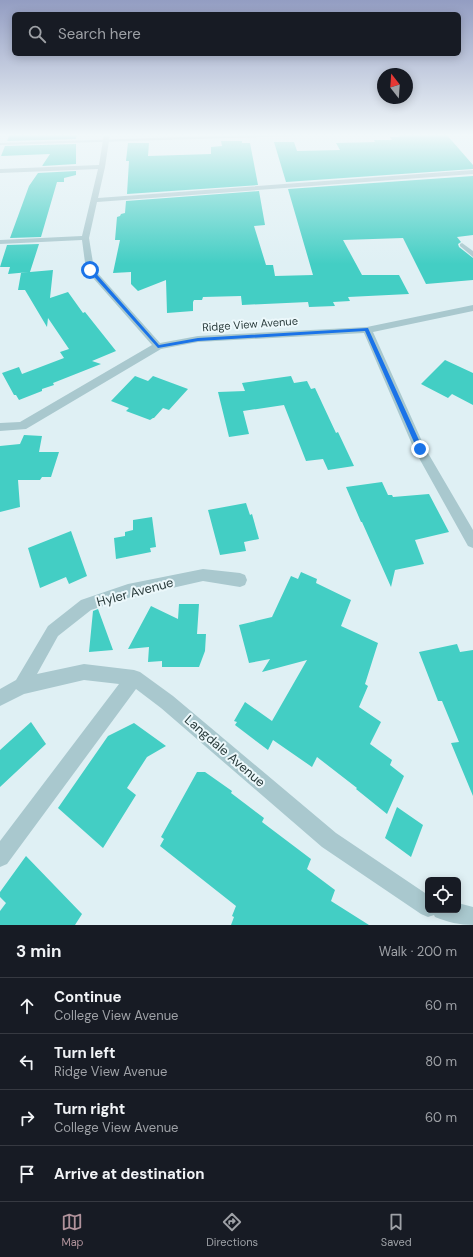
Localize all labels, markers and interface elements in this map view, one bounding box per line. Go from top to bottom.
search box [12,12,461,56]
icon: search [26,23,48,45]
text: Search here [58,24,141,44]
north arrow [377,68,413,104]
route start [81,261,99,279]
street label: Ridge View Avenue [202,314,298,334]
route end [411,440,429,458]
street label: Hyler Avenue [95,574,175,610]
street label: Langdale Avenue [181,711,269,791]
map controls [425,877,461,913]
button: locate [425,877,461,913]
text: 3 min [16,940,61,962]
text: Walk · 200 m [379,943,457,960]
text: Continue [54,987,122,1007]
icon: ahead [16,995,38,1017]
text: 60 m [425,997,457,1014]
text: College View Avenue [54,1007,179,1024]
text: Turn left [54,1043,115,1063]
icon: left [16,1051,38,1073]
text: 80 m [425,1053,457,1070]
text: Ridge View Avenue [54,1063,167,1080]
text: Turn right [54,1099,125,1119]
icon: right [16,1107,38,1129]
text: 60 m [425,1109,457,1126]
text: College View Avenue [54,1119,179,1136]
icon: arrive [16,1163,38,1185]
text: Arrive at destination [54,1164,205,1184]
tab: Map [61,1211,84,1249]
tab: Directions [206,1211,258,1249]
tab: Saved [381,1211,412,1249]

